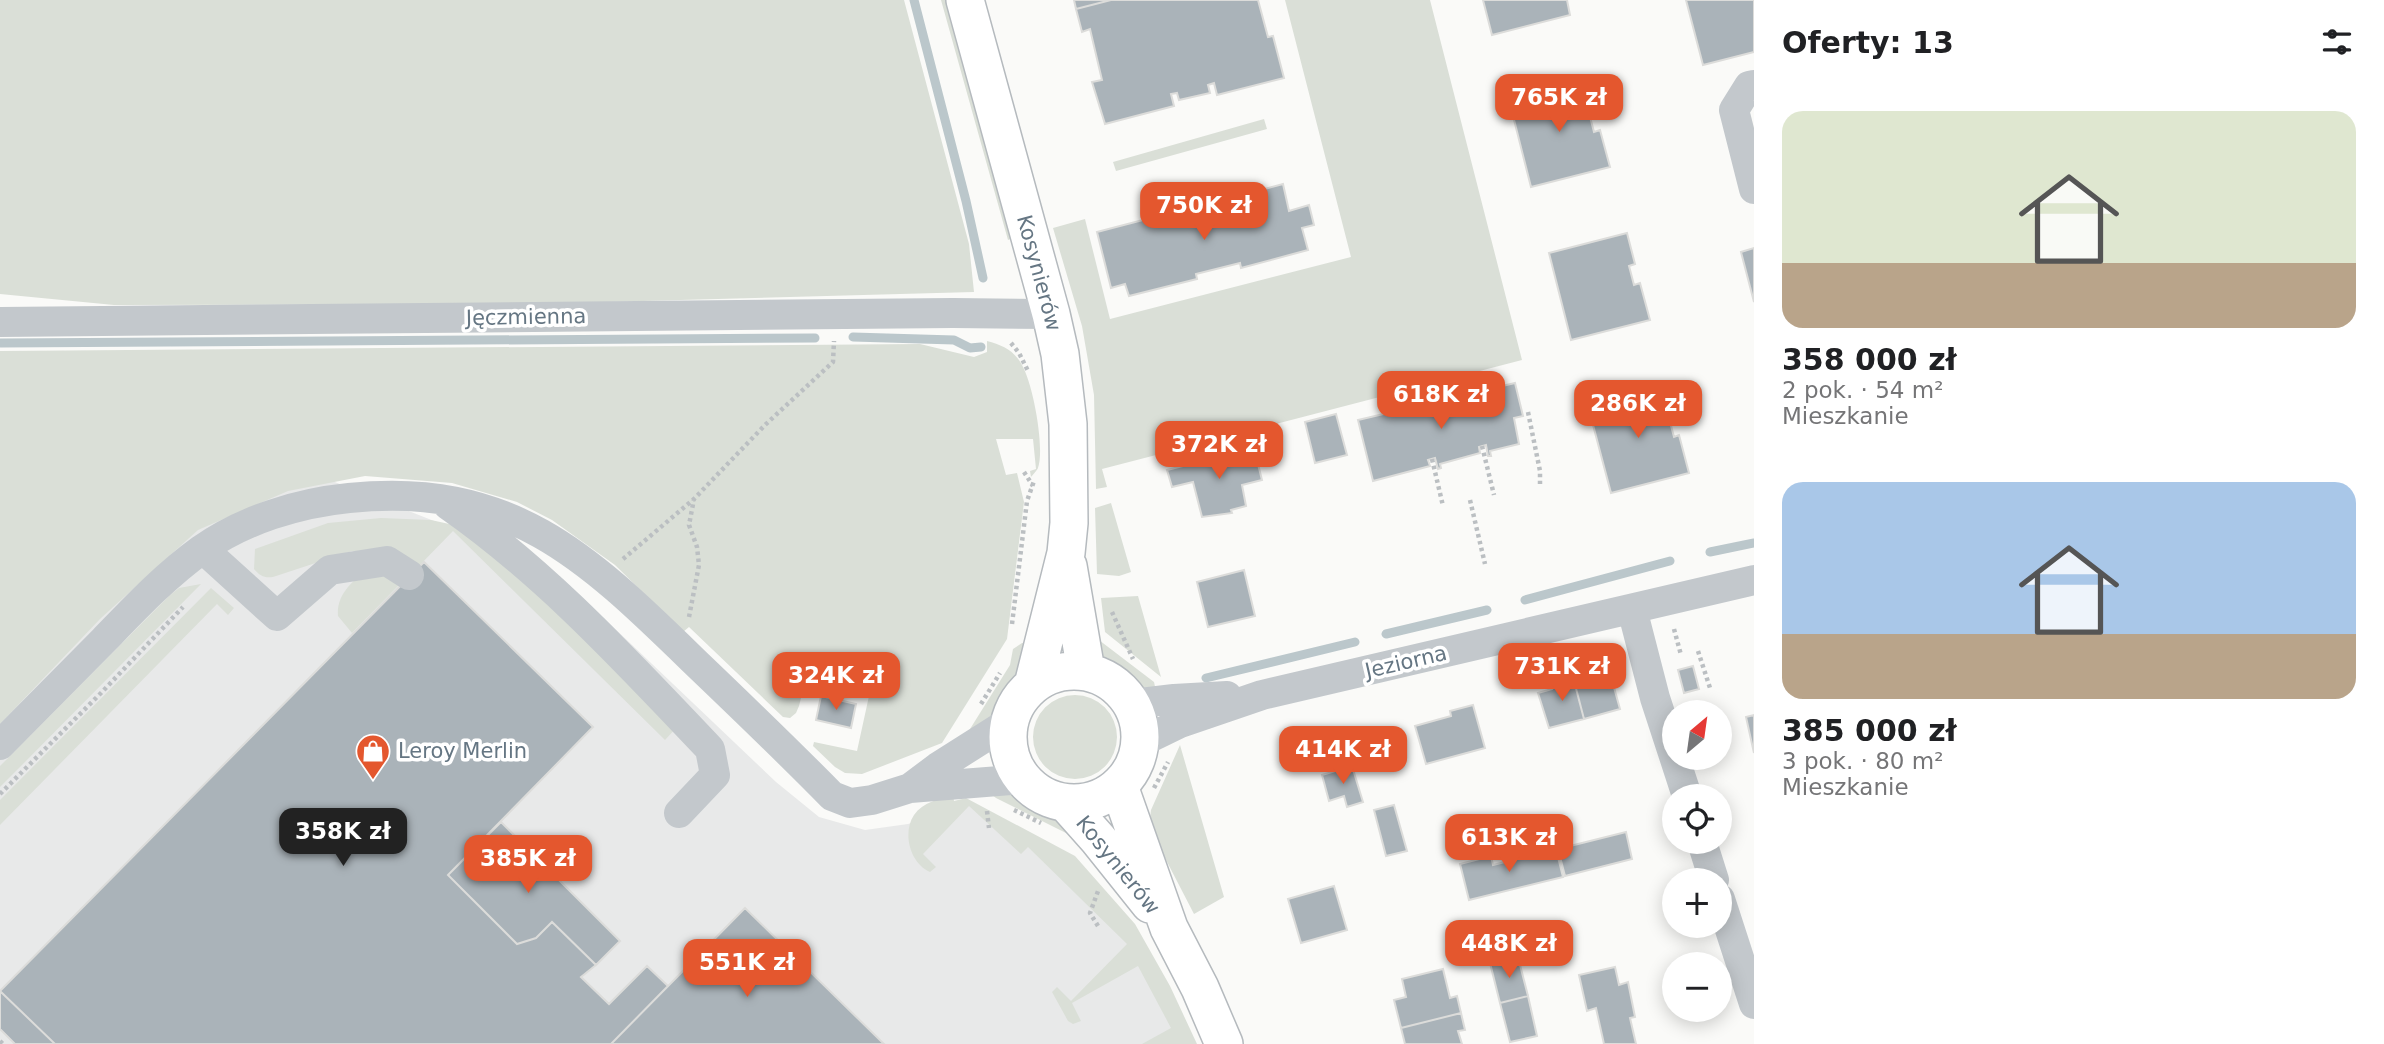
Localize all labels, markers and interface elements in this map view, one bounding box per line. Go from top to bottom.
icon: filters [2318,23,2356,61]
text: Oferty: 13 [1782,25,1954,60]
pin: 765K zł [1494,74,1624,134]
text: 765K zł [1511,84,1607,110]
icon: home [2006,156,2132,282]
pin: 750K zł [1139,182,1269,242]
text: 750K zł [1156,192,1252,218]
street label: Kosynierów [1012,212,1066,334]
street label: Jęczmienna [464,304,586,330]
text: 358 000 zł [1782,342,1957,377]
pin: 618K zł [1376,372,1506,431]
text: 2 pok. · 54 m² [1782,377,1943,403]
pin: 286K zł [1573,380,1703,440]
text: 618K zł [1393,381,1489,407]
text: 286K zł [1590,390,1686,416]
text: Mieszkanie [1782,403,1909,429]
pin: 372K zł [1154,421,1284,481]
text: 372K zł [1171,431,1267,457]
icon: home [2006,527,2132,653]
street label: Jeziorna [1361,641,1449,684]
pin: 731K zł [1497,644,1627,703]
pin: 324K zł [771,652,901,712]
text: 731K zł [1514,653,1610,679]
text: 324K zł [788,662,884,688]
north arrow [1662,700,1732,770]
map controls [1662,700,1732,1022]
text: 385 000 zł [1782,713,1957,748]
pin: 414K zł [1278,726,1408,786]
shop icon: Leroy Merlin [354,732,392,781]
text: 414K zł [1295,736,1391,762]
place label: Leroy Merlin [398,739,527,763]
text: 3 pok. · 80 m² [1782,748,1943,774]
text: Mieszkanie [1782,774,1909,800]
button: locate [1662,784,1732,854]
pin: 358K zł [278,808,408,868]
street label: Kosynierów [1071,811,1165,919]
pin: 613K zł [1444,814,1574,874]
text: 358K zł [295,818,391,844]
text: 613K zł [1461,824,1557,850]
pin: 385K zł [463,836,593,895]
text: 385K zł [480,845,576,871]
button: + [1662,868,1732,938]
pin: 448K zł [1444,920,1574,980]
text: 448K zł [1461,930,1557,956]
pin: 551K zł [682,940,812,999]
text: 551K zł [699,949,795,975]
button: − [1662,952,1732,1022]

